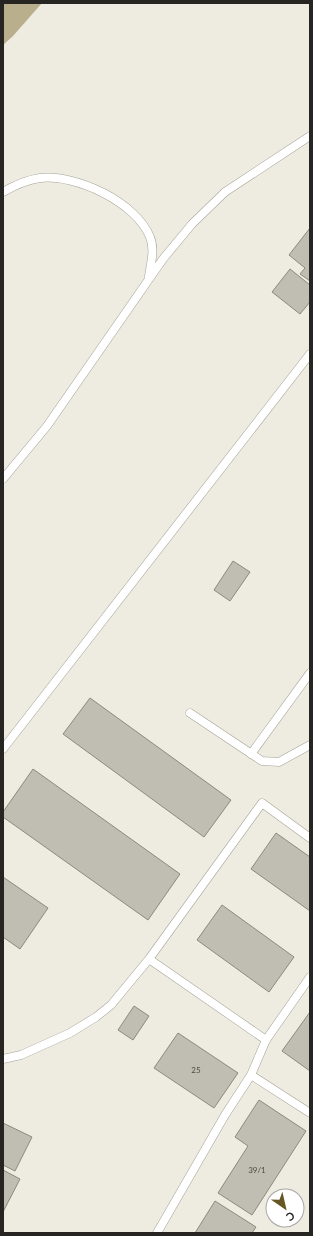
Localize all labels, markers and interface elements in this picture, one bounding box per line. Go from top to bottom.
house number: 25 [191,1065,201,1075]
house number: 39/1 [248,1165,266,1175]
north arrow [265,1188,305,1228]
text: С [284,1209,298,1225]

